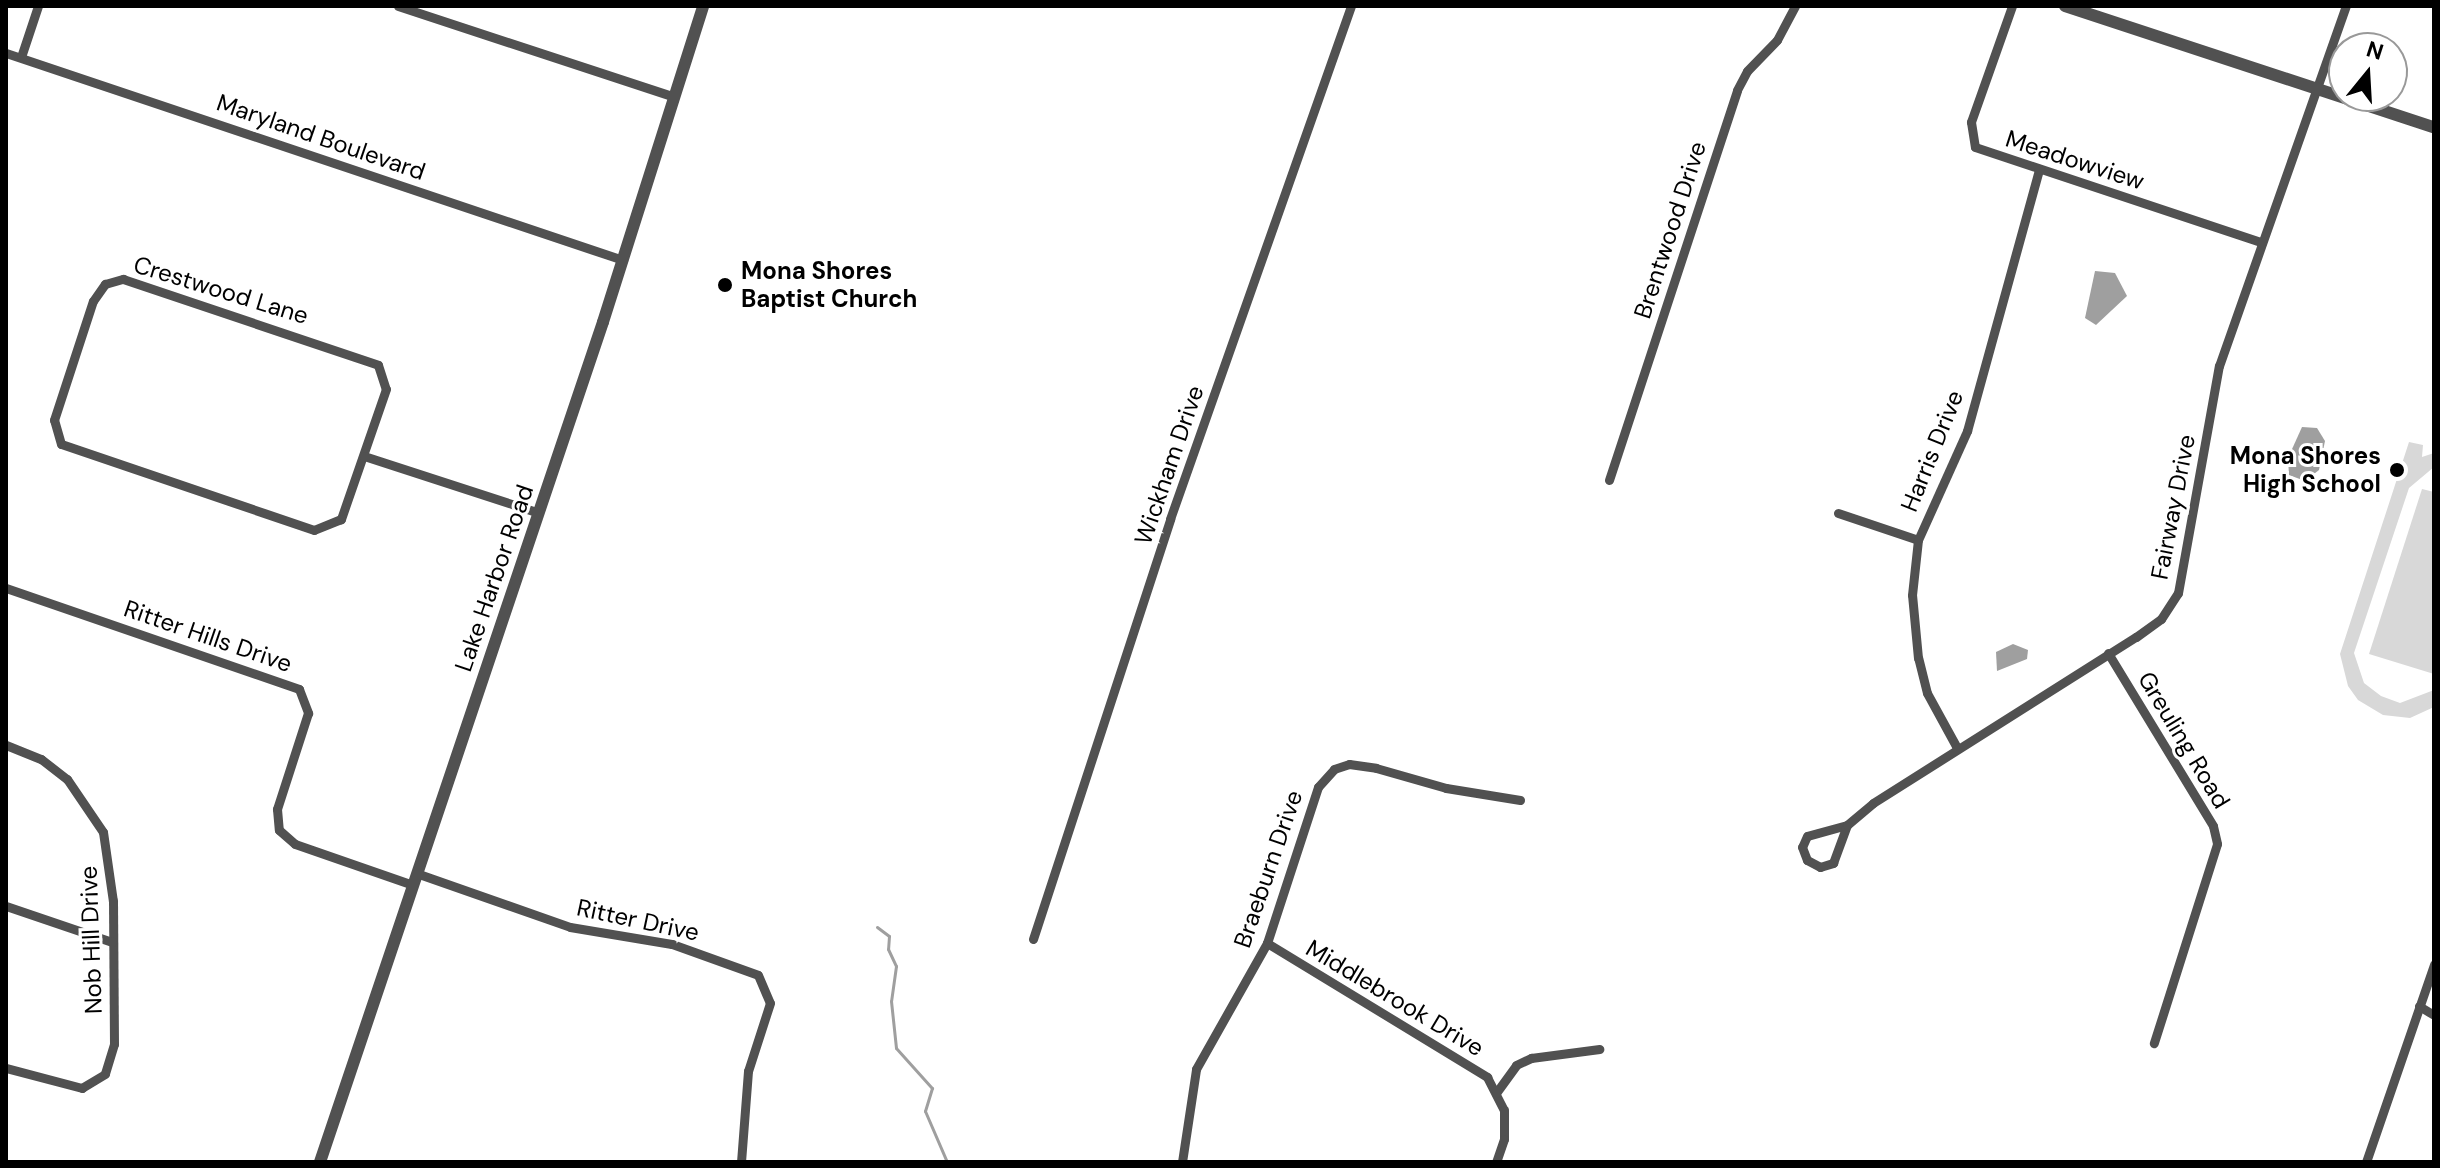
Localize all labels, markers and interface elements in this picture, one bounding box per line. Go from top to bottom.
north arrow [2328,32,2408,112]
text: N [2363,34,2387,67]
street label: Maryland Boulevard [213,88,429,186]
street label: Meadowview [2002,124,2148,196]
street label: Brentwood Drive [1628,138,1712,322]
street label: Crestwood Lane [130,250,312,330]
place label: Mona Shores Baptist Church [741,257,917,313]
marker: Mona Shores Baptist Church [716,276,734,294]
street label: Wickham Drive [1128,382,1210,548]
street label: Harris Drive [1895,386,1969,516]
street label: Fairway Drive [2145,432,2201,582]
place label: Mona Shores High School [2230,442,2381,498]
marker: Mona Shores High School [2388,461,2406,479]
street label: Lake Harbor Road [449,481,539,675]
street label: Ritter Hills Drive [120,594,296,678]
street label: Greuling Road [2132,666,2236,814]
street label: Braeburn Drive [1228,786,1308,952]
street label: Nob Hill Drive [74,865,108,1015]
street label: Ritter Drive [574,893,702,947]
street label: Middlebrook Drive [1301,934,1489,1062]

